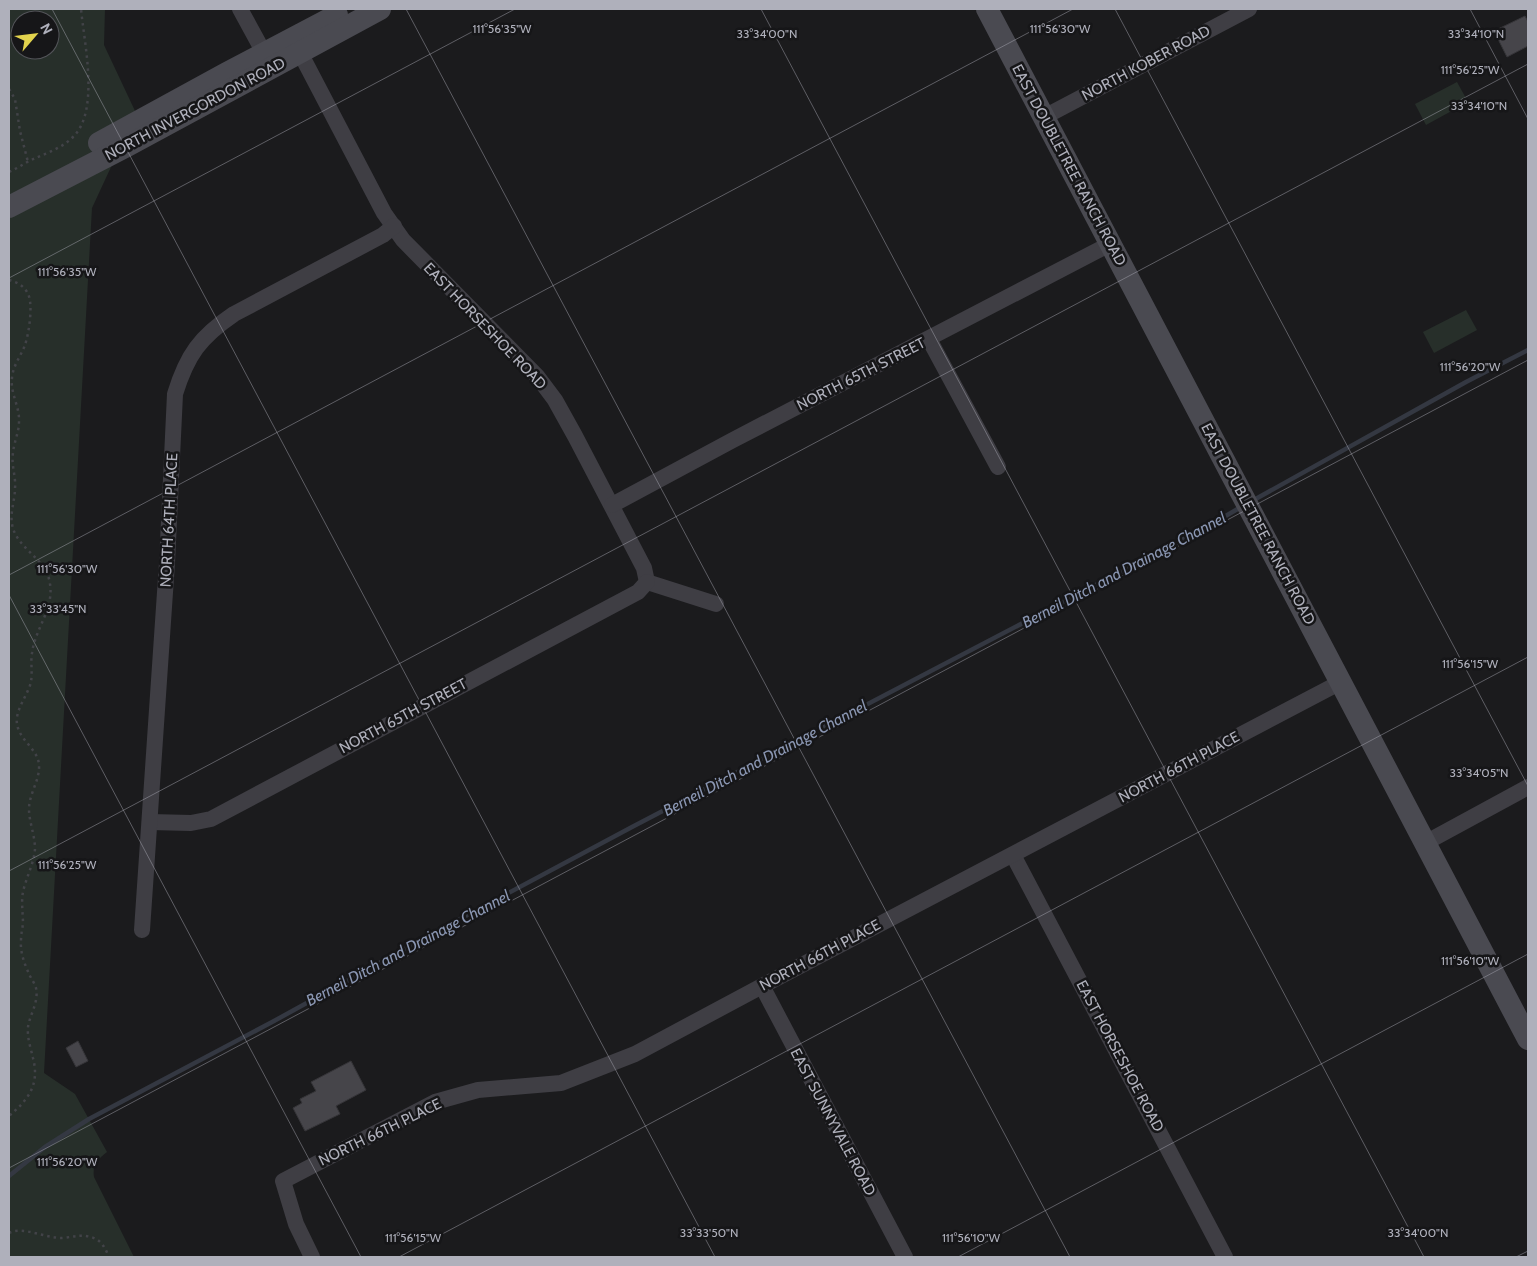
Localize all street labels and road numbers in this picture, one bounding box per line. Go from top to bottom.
street label: NORTH KOBER ROAD [1079,21,1213,104]
street label: NORTH INVERGORDON ROAD [102,54,288,164]
street label: EAST DOUBLETREE RANCH ROAD [1008,61,1130,269]
street label: EAST HORSESHOE ROAD [420,259,550,393]
street label: NORTH 65TH STREET [794,334,928,414]
street label: EAST DOUBLETREE RANCH ROAD [1197,420,1319,628]
street label: NORTH 64TH PLACE [156,452,182,588]
street label: NORTH 65TH STREET [336,675,470,757]
street label: NORTH 66TH PLACE [1116,728,1242,806]
street label: NORTH 66TH PLACE [757,916,883,994]
street label: EAST HORSESHOE ROAD [1072,977,1168,1135]
street label: EAST SUNNYVALE ROAD [786,1045,880,1199]
street label: NORTH 66TH PLACE [316,1094,444,1170]

